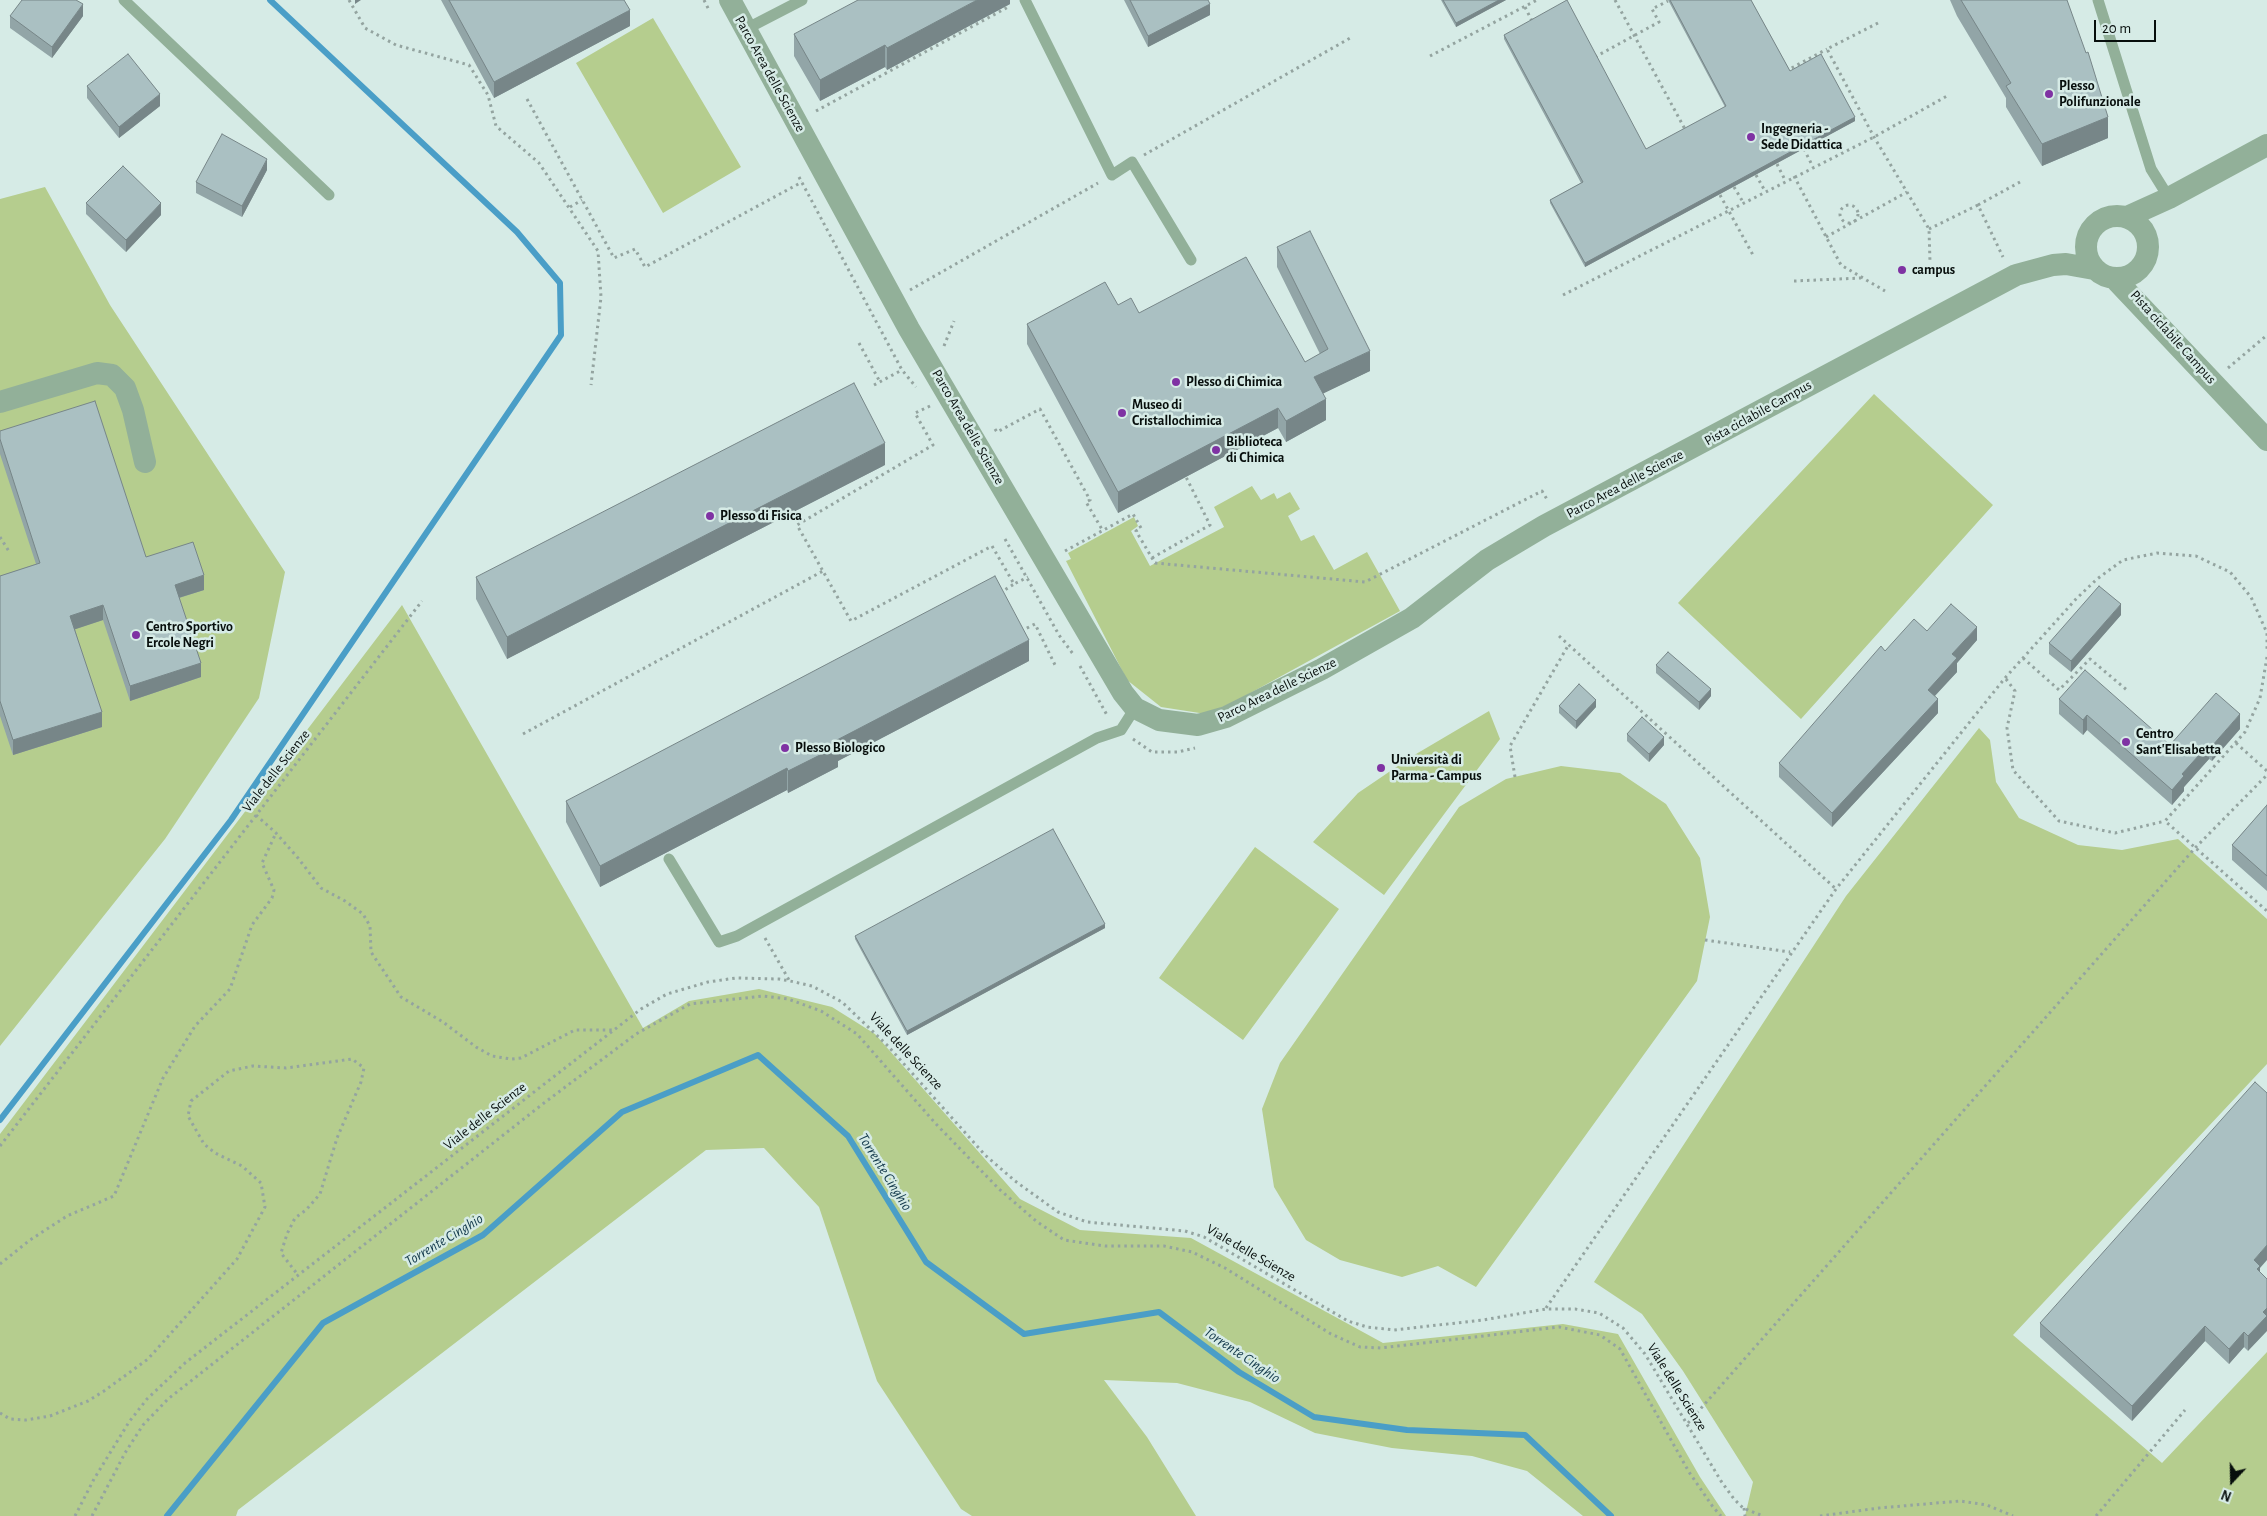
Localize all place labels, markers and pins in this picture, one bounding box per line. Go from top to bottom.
place label: Plesso Polifunzionale [2059,78,2141,110]
marker: Plesso Polifunzionale [2043,88,2055,100]
place label: Ingegneria - Sede Didattica [1761,121,1842,154]
marker: Ingegneria - Sede Didattica [1745,131,1757,143]
place label: campus [1912,262,1955,278]
marker: campus [1896,264,1908,276]
place label: Plesso di Chimica [1186,374,1282,390]
marker: Plesso di Chimica [1170,376,1182,388]
place label: Museo di Cristallochimica [1132,397,1222,430]
marker: Museo di Cristallochimica [1116,407,1128,419]
place label: Biblioteca di Chimica [1226,434,1284,467]
marker: Biblioteca di Chimica [1210,444,1222,456]
place label: Plesso di Fisica [720,508,802,524]
marker: Plesso di Fisica [704,510,716,522]
place label: Centro Sportivo Ercole Negri [146,619,233,652]
marker: Centro Sportivo Ercole Negri [130,629,142,641]
place label: Centro Sant'Elisabetta [2136,726,2221,759]
marker: Centro Sant'Elisabetta [2120,736,2132,748]
place label: Plesso Biologico [795,740,885,756]
marker: Plesso Biologico [779,742,791,754]
place label: Università di Parma - Campus [1391,752,1482,784]
marker: Università di Parma - Campus [1375,762,1387,774]

